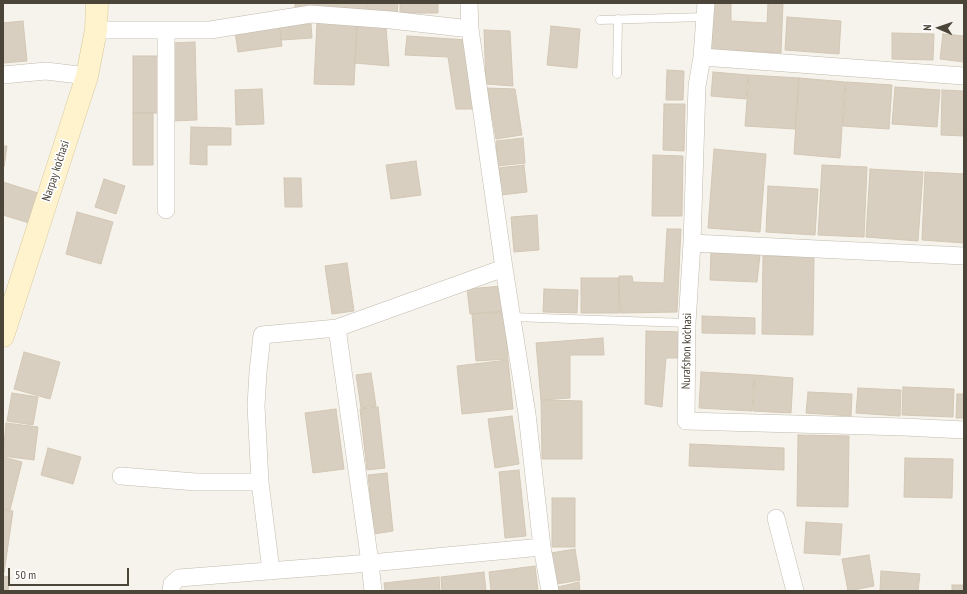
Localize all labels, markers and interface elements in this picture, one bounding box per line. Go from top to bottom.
north arrow [919,8,959,48]
text: N [920,24,934,31]
street label: Narpay ko'chasi [39,139,73,203]
street label: Nurafshon ko’chasi [679,313,695,389]
scale bar [10,560,131,586]
text: 50 m [15,567,36,582]

